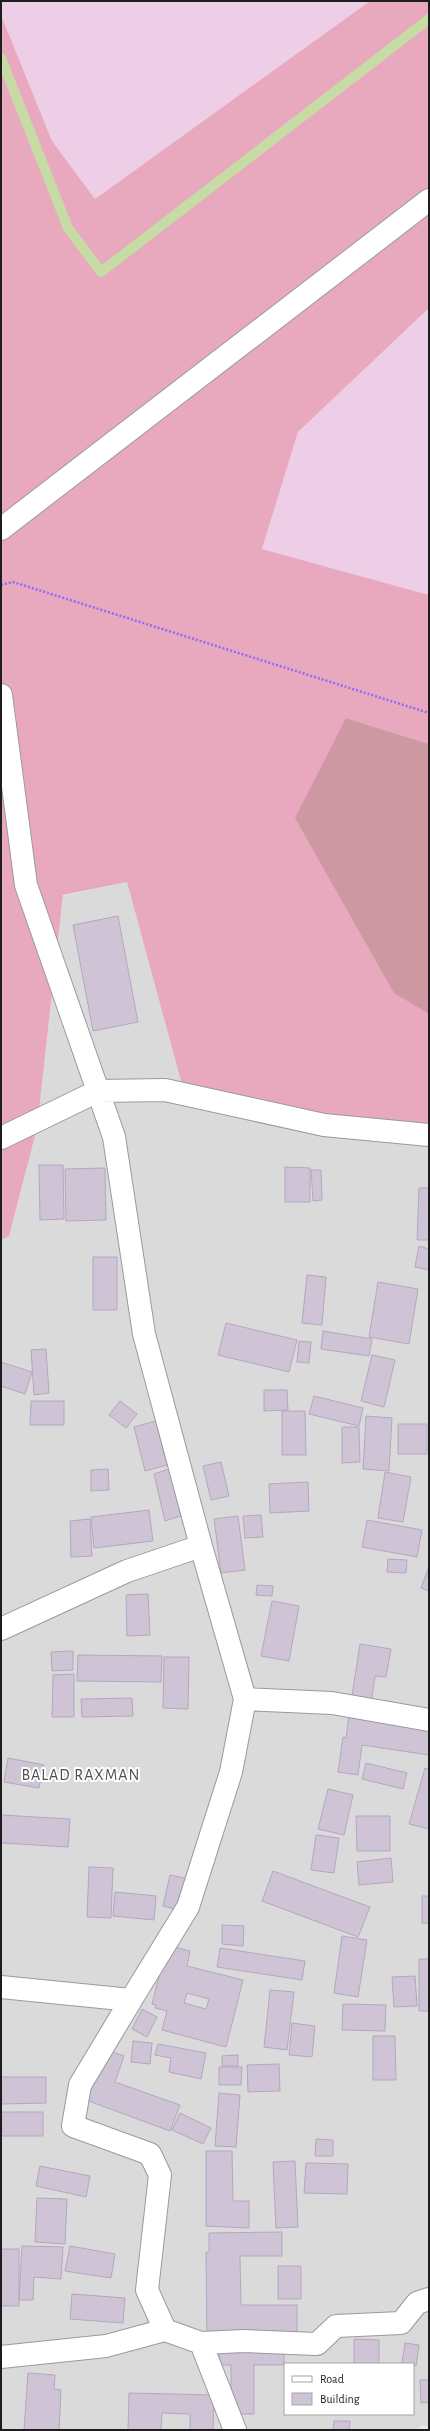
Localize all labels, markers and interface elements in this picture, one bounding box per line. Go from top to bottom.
district label: BALAD RAXMAN [22,1767,140,1783]
legend [284,2363,414,2415]
text: Road [320,2373,344,2385]
text: Building [320,2393,360,2405]

